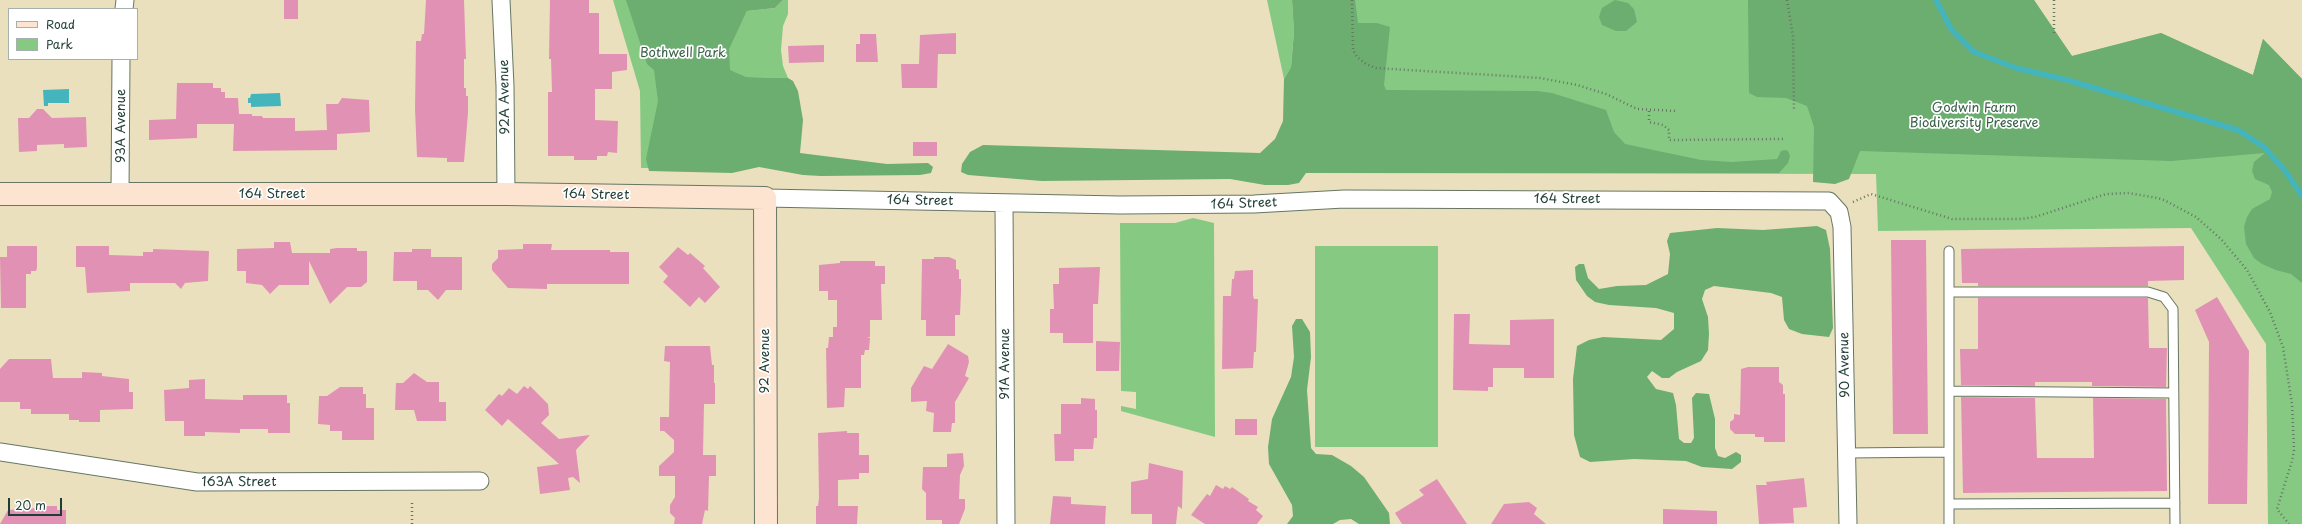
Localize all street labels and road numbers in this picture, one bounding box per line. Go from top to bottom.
street label: 92A Avenue [497,59,513,135]
street label: 93A Avenue [113,89,129,163]
street label: 164 Street [239,186,305,202]
street label: 164 Street [563,187,629,203]
street label: 164 Street [1534,191,1600,207]
street label: 164 Street [887,193,953,209]
street label: 164 Street [1210,195,1278,213]
street label: 92 Avenue [757,328,773,394]
street label: 91A Avenue [997,328,1013,400]
street label: 90 Avenue [1837,332,1853,398]
street label: 163A Street [202,474,276,490]

